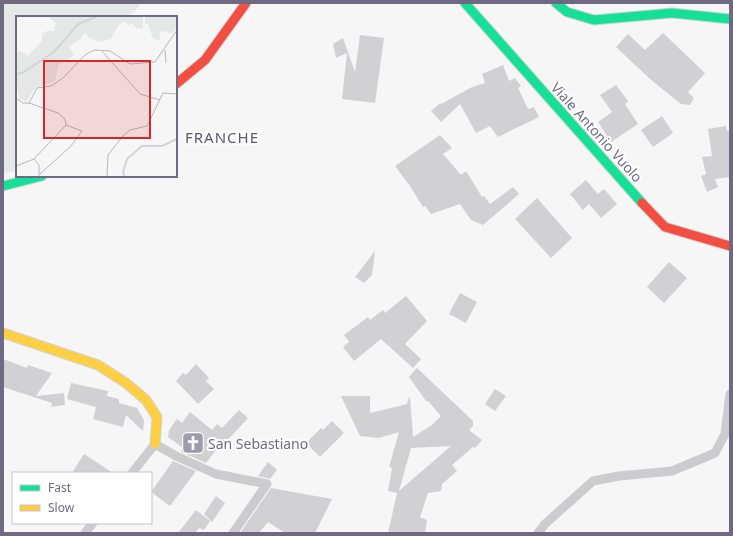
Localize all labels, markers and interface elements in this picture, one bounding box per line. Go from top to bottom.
inset map [16,16,177,177]
street label: Viale Antonio Vuolo [547,78,647,186]
district label: FRANCHE [185,127,259,147]
church icon: San Sebastiano [180,430,206,456]
place label: San Sebastiano [208,434,308,453]
legend [12,472,152,524]
text: Fast [48,479,72,496]
text: Slow [48,499,75,516]

